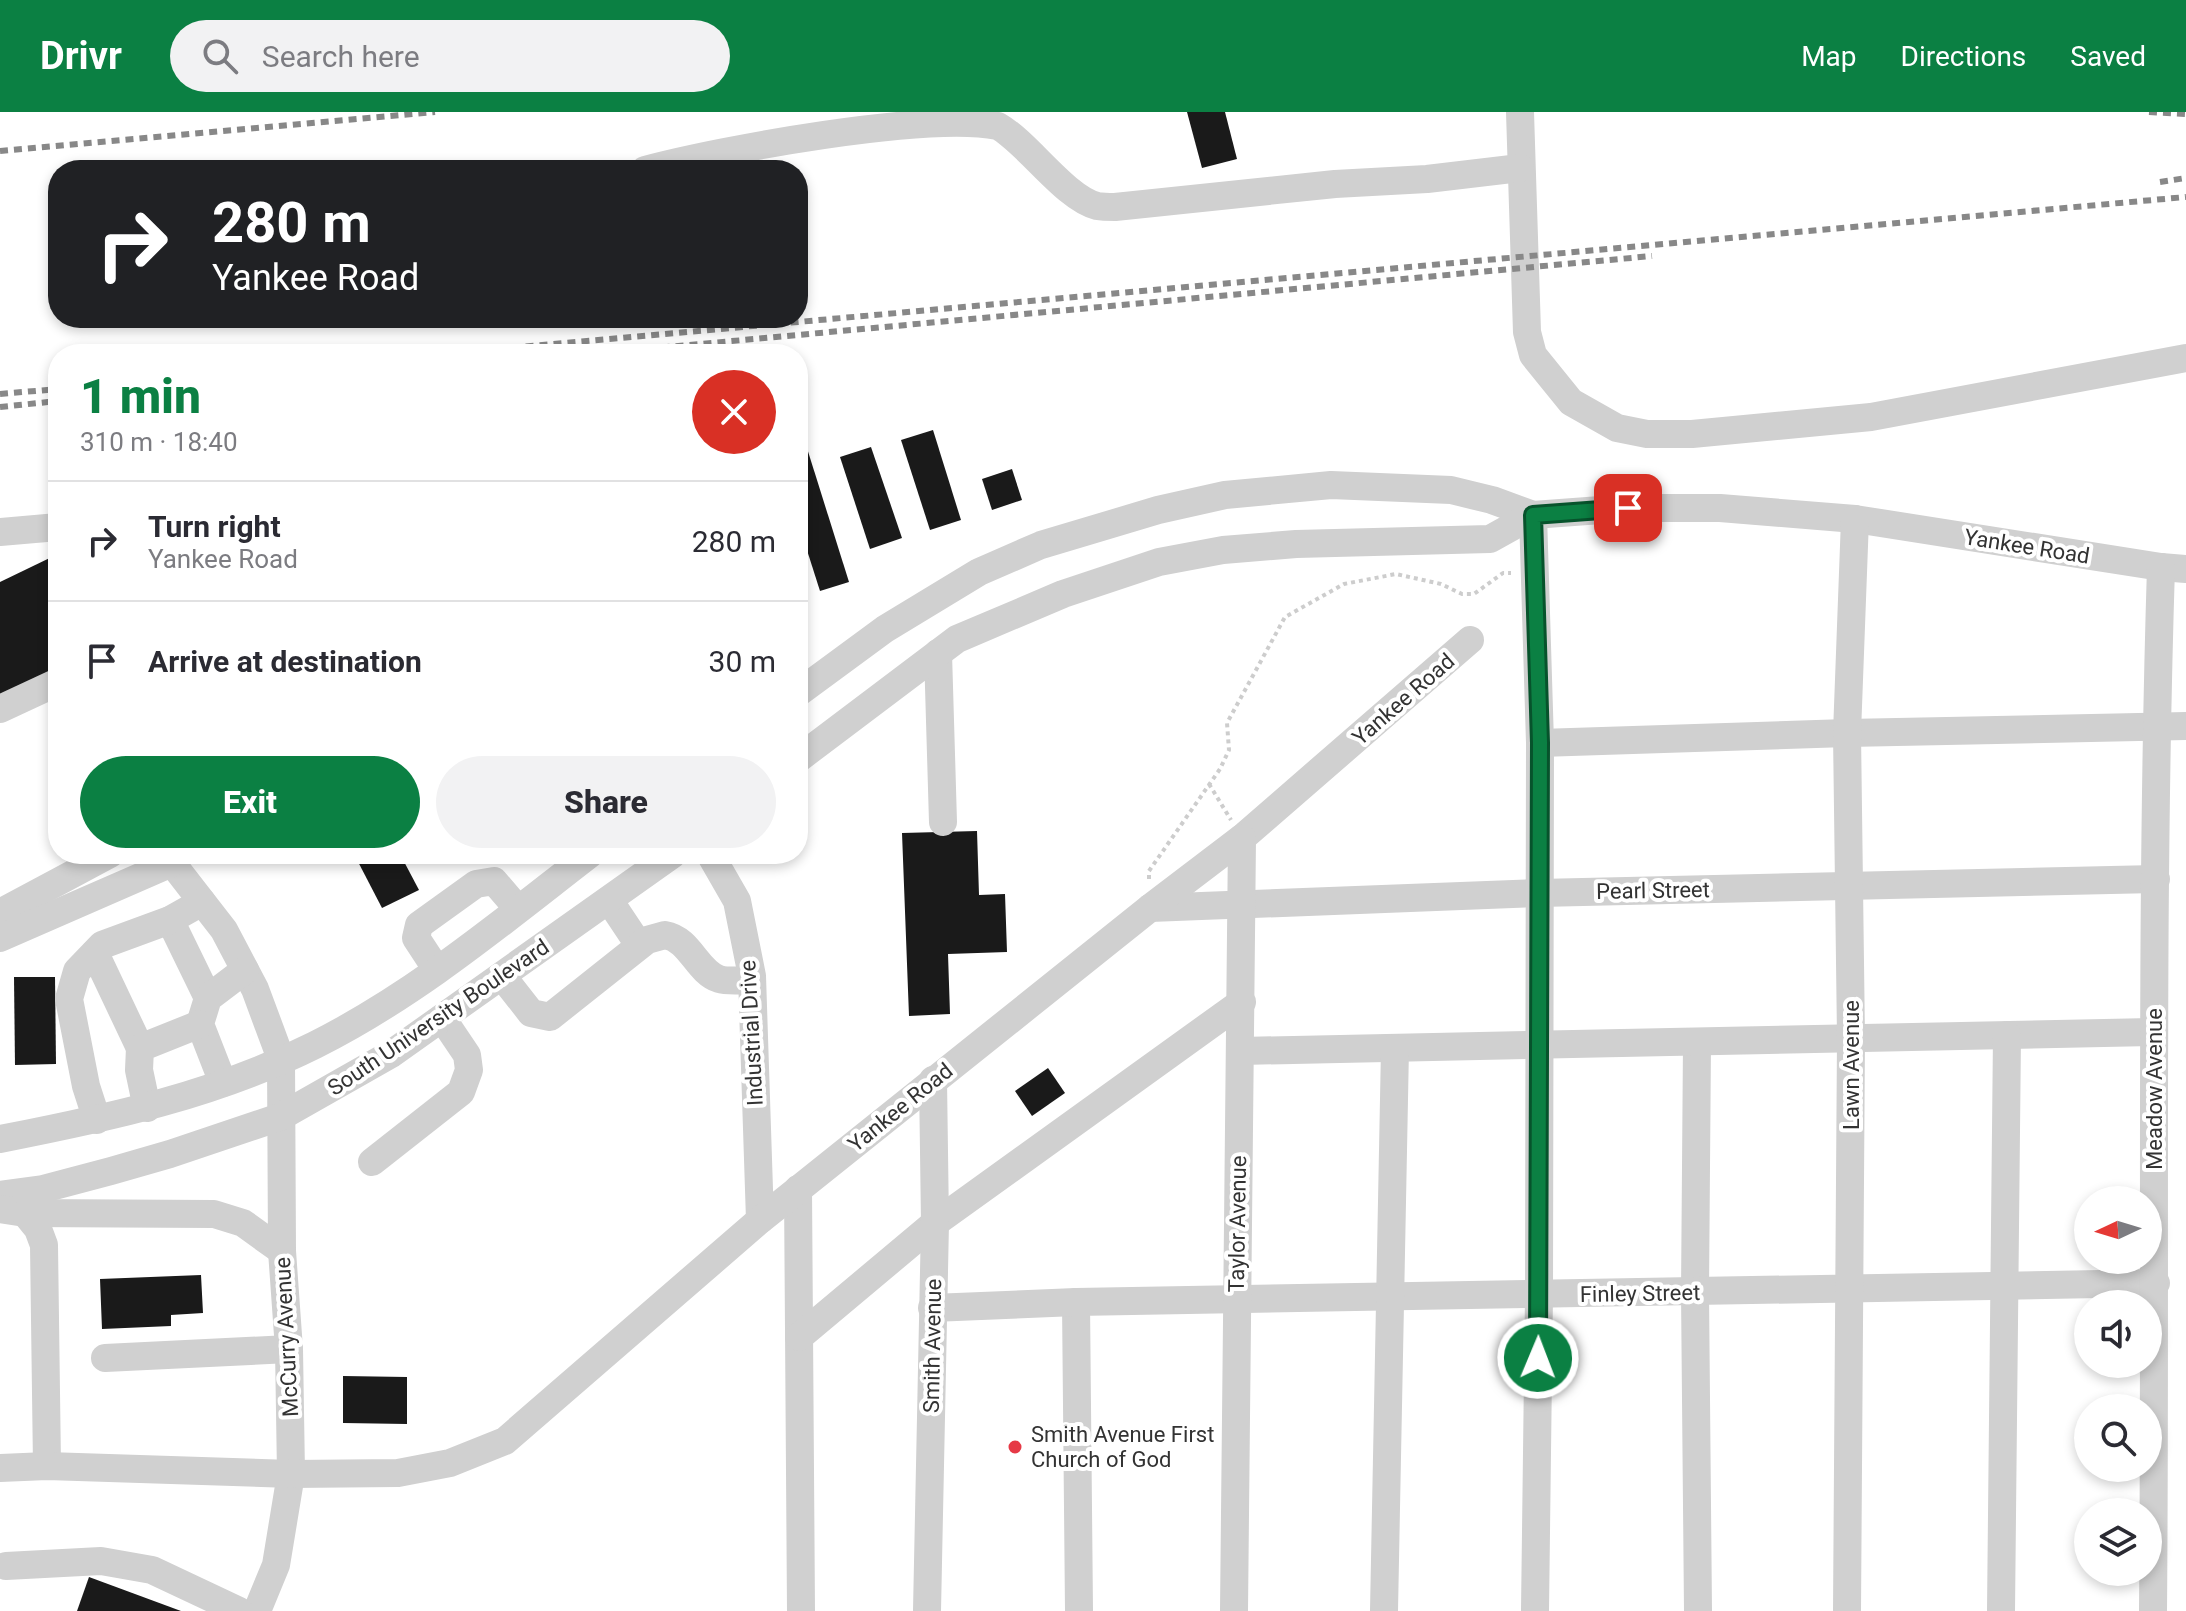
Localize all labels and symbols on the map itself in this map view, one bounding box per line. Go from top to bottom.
pin [1594,474,1662,542]
street label: Yankee Road [1962,524,2091,569]
street label: Yankee Road [1347,648,1459,750]
street label: Pearl Street [1596,877,1710,904]
street label: South University Boulevard [323,934,553,1101]
street label: Industrial Drive [735,959,768,1107]
street label: Lawn Avenue [1839,1000,1864,1130]
street label: Meadow Avenue [2142,1008,2167,1170]
street label: Yankee Road [843,1058,957,1157]
street label: Taylor Avenue [1224,1155,1251,1293]
north arrow [2074,1186,2162,1274]
street label: McCurry Avenue [270,1256,303,1418]
street label: Smith Avenue [919,1279,946,1413]
street label: Finley Street [1580,1280,1700,1307]
position arrow [1496,1316,1580,1400]
place label: Smith Avenue First Church of God [1031,1422,1214,1472]
marker: Smith Avenue First Church of God [1006,1438,1024,1456]

